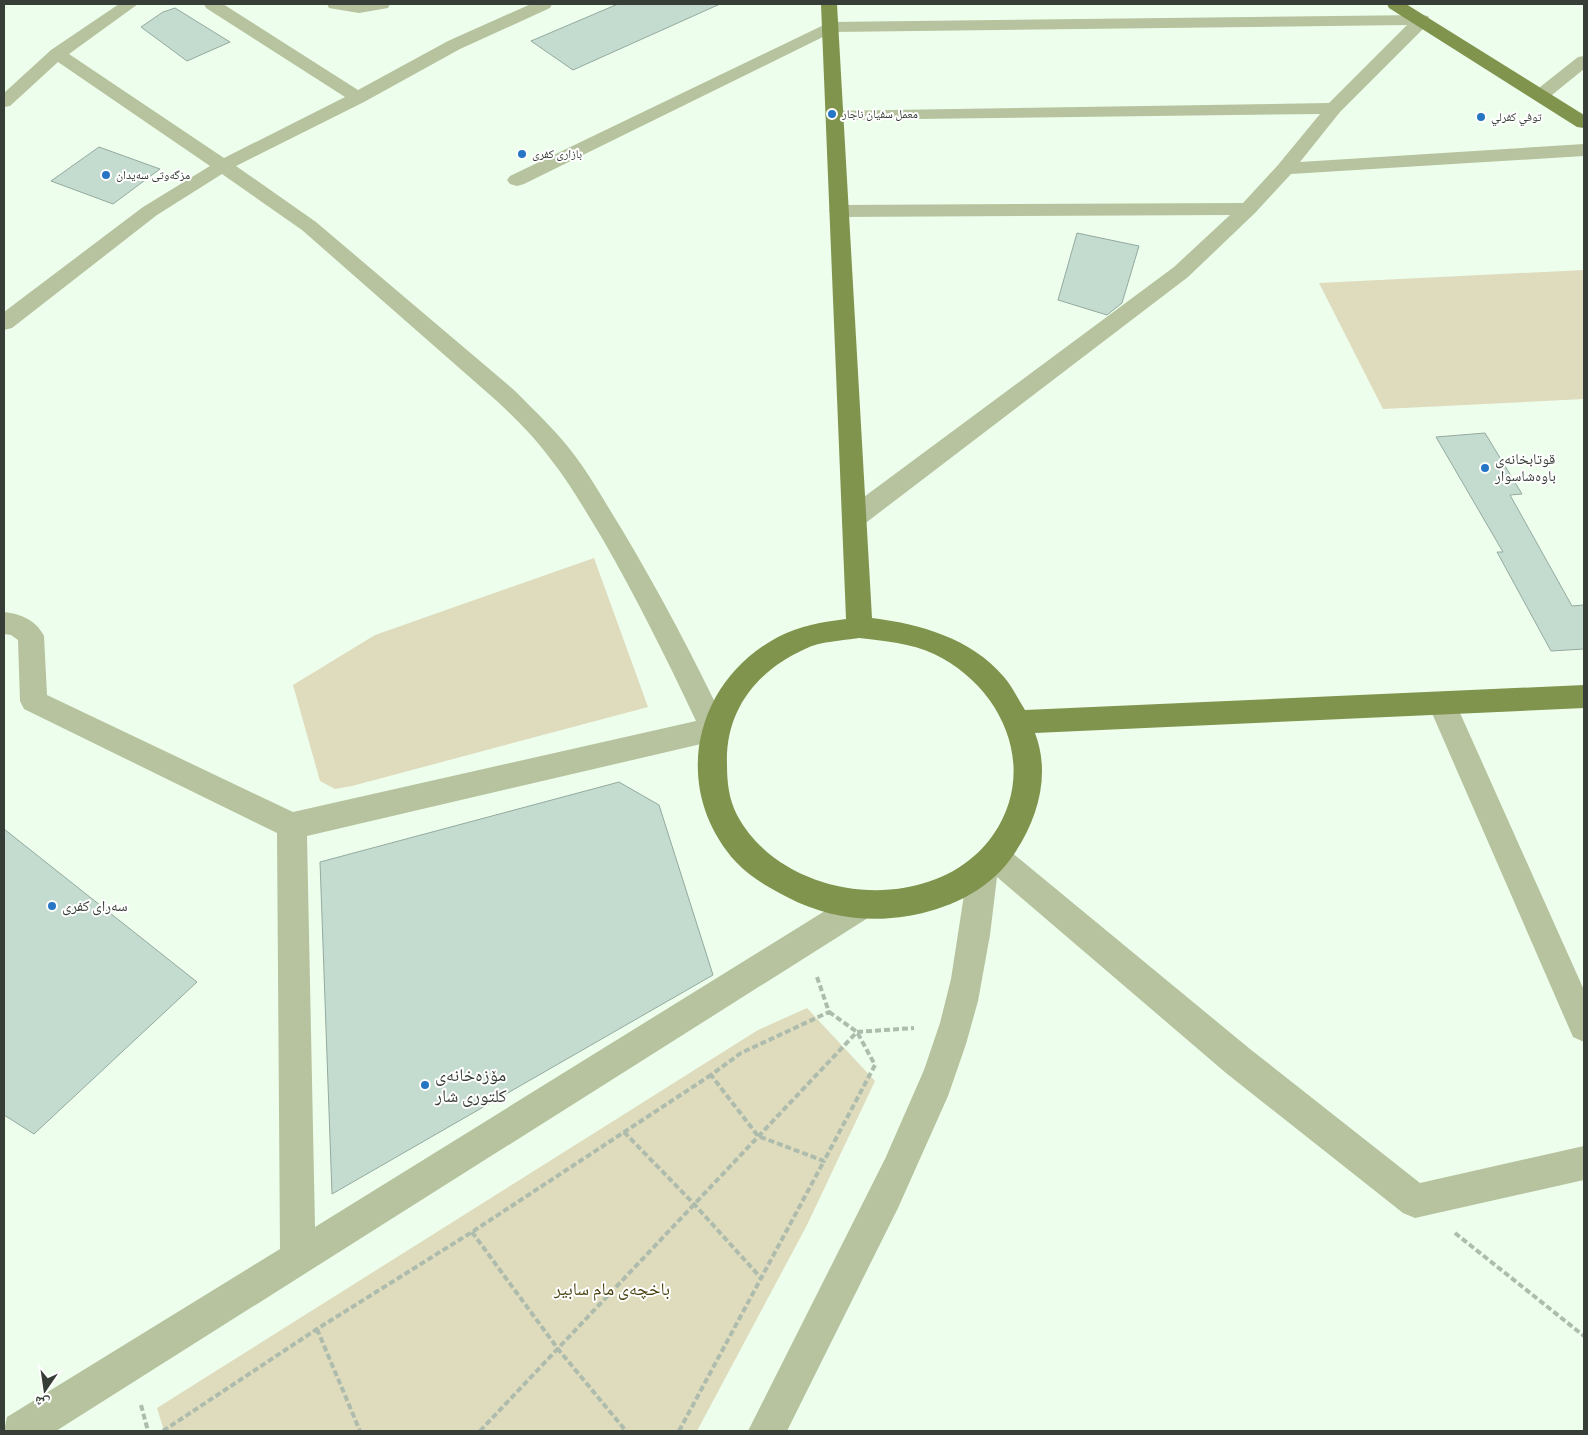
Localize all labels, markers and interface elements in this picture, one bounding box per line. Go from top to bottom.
place label: معمل سفيان ناجار [841,106,918,123]
marker: معمل سفيان ناجار [826,108,838,120]
place label: توفي كفرلي [1491,109,1542,127]
marker: توفي كفرلي [1475,111,1487,123]
place label: بازاری کفری [532,146,582,163]
marker: بازاری کفری [516,148,528,160]
place label: مزگەوتی سەیدان [116,167,190,184]
marker: مزگەوتی سەیدان [100,169,112,181]
place label: قوتابخانەی باوەشاسوار [1494,449,1556,487]
marker: قوتابخانەی باوەشاسوار [1479,462,1491,474]
place label: سەرای کفری [62,896,128,917]
marker: سەرای کفری [46,900,58,912]
place label: مۆزەخانەی کلتوری شار [434,1063,507,1109]
marker: مۆزەخانەی کلتوری شار [419,1079,431,1091]
park label: باخچەی مام سابیر [553,1277,670,1302]
north arrow [20,1365,70,1415]
text: ش [33,1390,52,1413]

